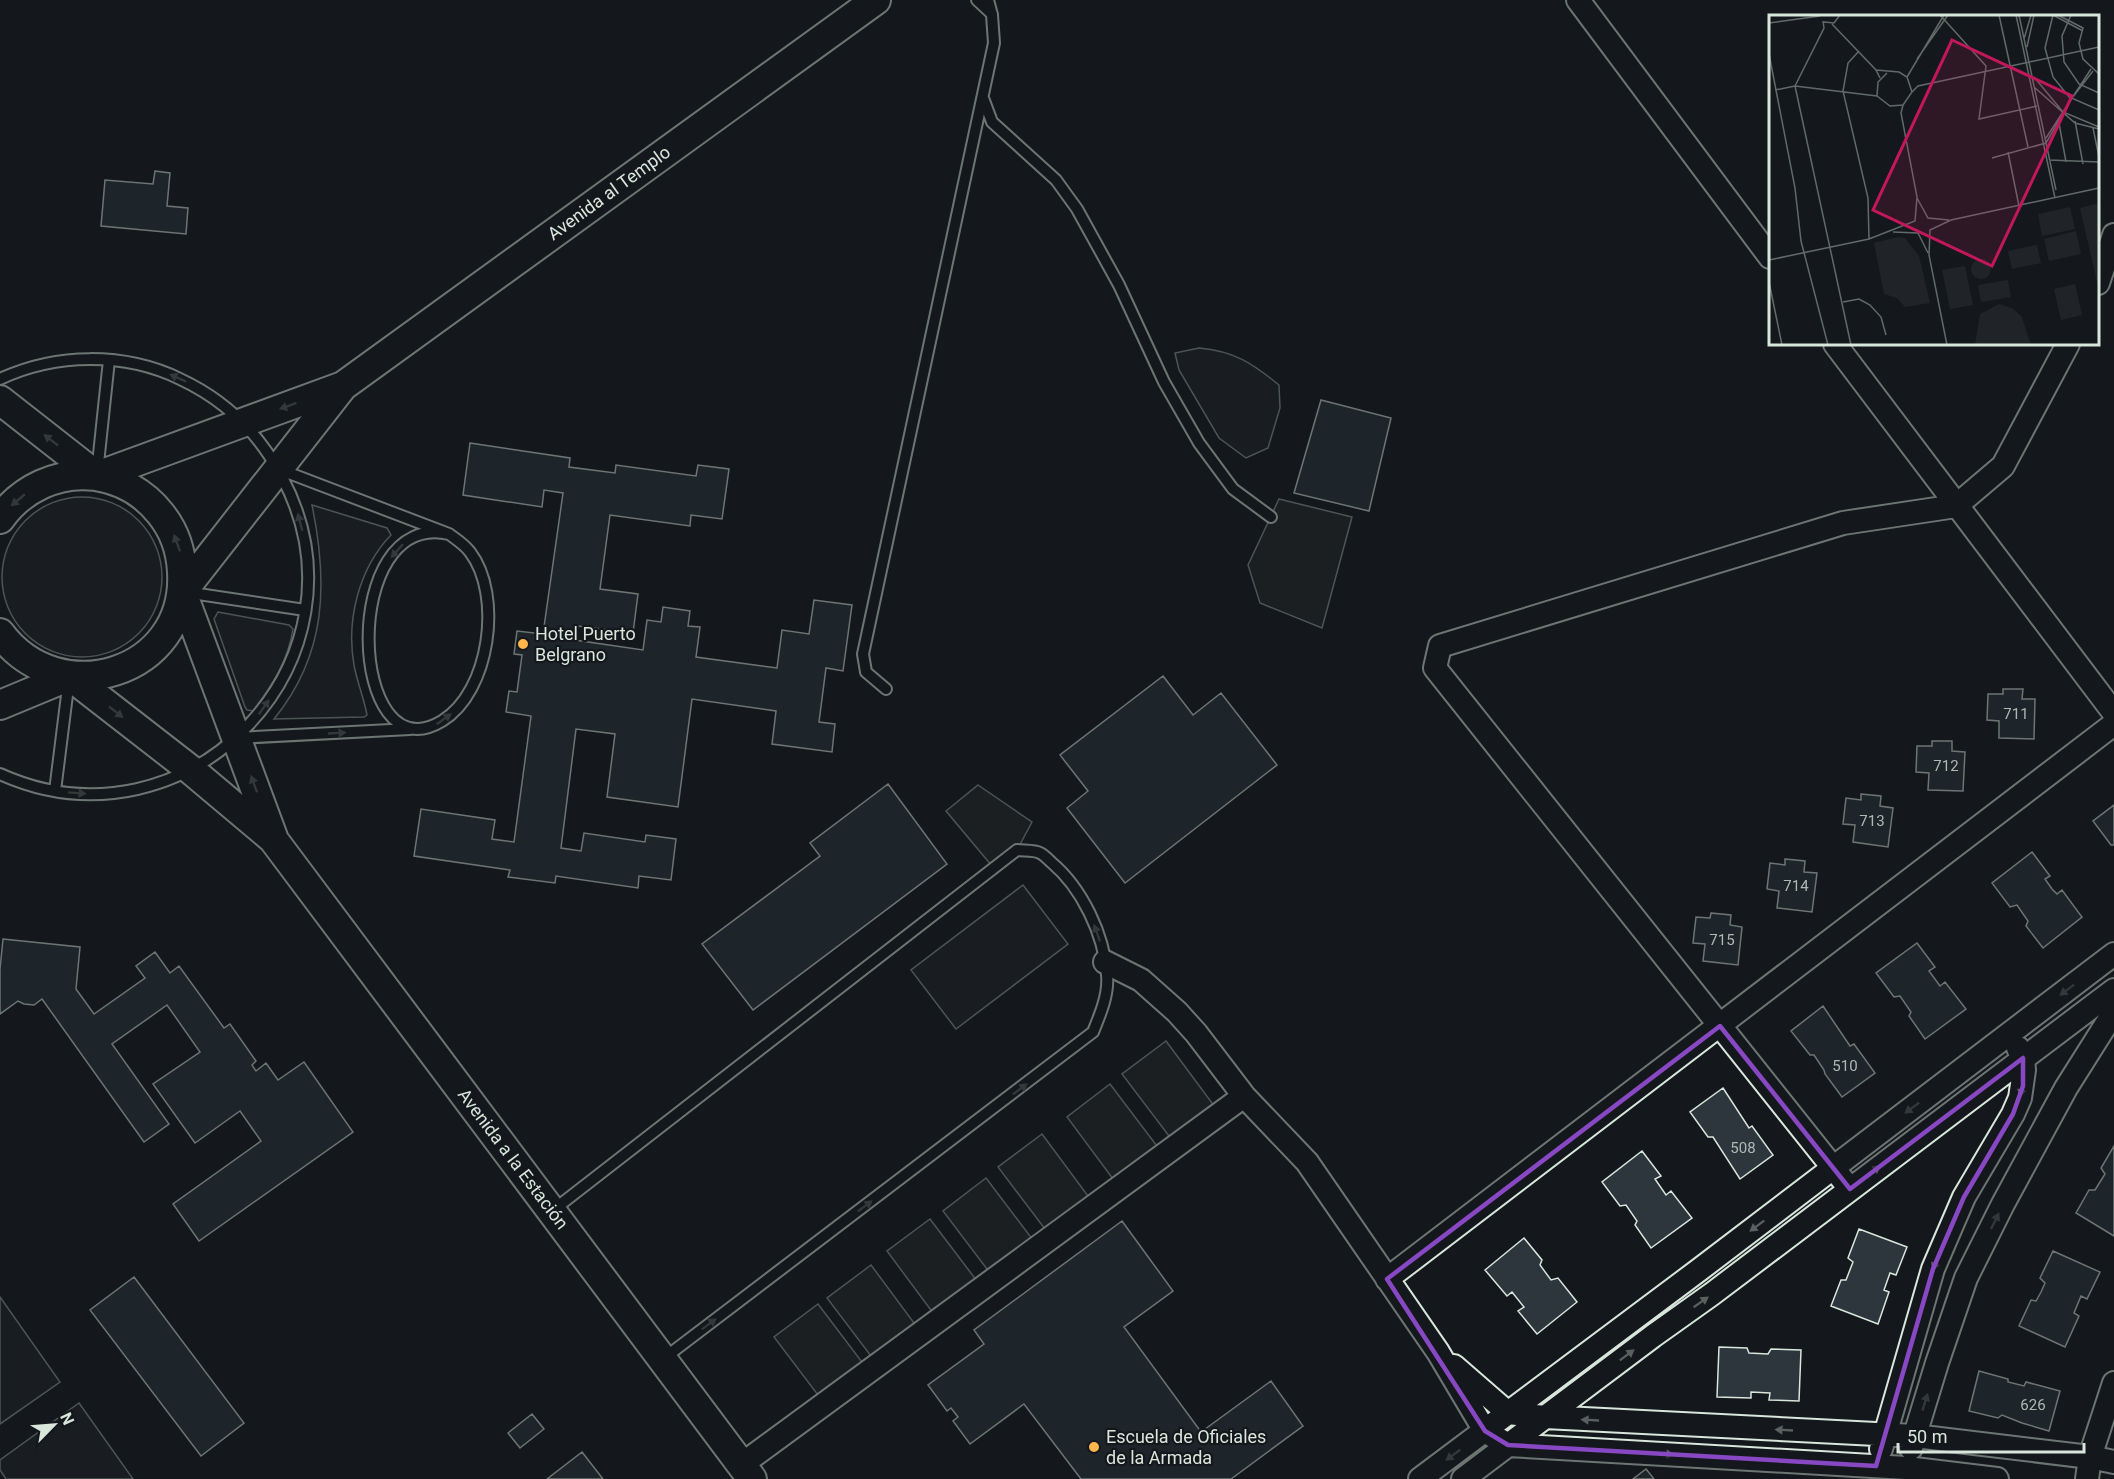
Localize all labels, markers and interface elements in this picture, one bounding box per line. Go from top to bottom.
inset map [1769,15,2099,345]
street label: Avenida al Templo [543,141,674,244]
one-way arrow [170,374,187,383]
one-way arrow [279,401,297,411]
one-way arrow [43,435,58,447]
one-way arrow [11,493,26,506]
one-way arrow [295,513,304,531]
one-way arrow [171,534,181,552]
one-way arrow [391,543,404,558]
place label: Hotel Puerto Belgrano [535,623,636,665]
marker: Hotel Puerto Belgrano [516,637,530,651]
one-way arrow [258,699,270,715]
one-way arrow [108,705,124,718]
house number: 711 [2003,705,2029,723]
one-way arrow [436,713,452,725]
one-way arrow [328,728,347,737]
house number: 712 [1933,757,1959,775]
one-way arrow [248,775,258,793]
one-way arrow [67,789,86,798]
house number: 713 [1859,812,1885,830]
house number: 714 [1783,877,1809,895]
one-way arrow [1091,924,1101,942]
house number: 715 [1709,931,1735,949]
one-way arrow [2060,983,2075,995]
house number: 510 [1832,1057,1858,1075]
one-way arrow [2017,1079,2026,1098]
one-way arrow [1013,1083,1028,1095]
street label: Avenida a la Estación [454,1084,573,1233]
one-way arrow [1904,1101,1920,1114]
house number: 508 [1730,1139,1756,1157]
one-way arrow [1866,1166,1881,1178]
one-way arrow [857,1201,872,1213]
one-way arrow [1990,1212,1999,1229]
one-way arrow [1749,1219,1765,1232]
one-way arrow [1931,1254,1941,1272]
one-way arrow [1693,1296,1709,1308]
one-way arrow [701,1318,717,1330]
one-way arrow [1620,1350,1635,1362]
one-way arrow [1921,1393,1930,1411]
north arrow [24,1395,84,1455]
house number: 626 [2020,1396,2046,1414]
text: N [56,1410,78,1428]
one-way arrow [1580,1415,1599,1424]
scale bar [1898,1416,2084,1454]
place label: Escuela de Oficiales de la Armada [1106,1426,1266,1468]
one-way arrow [1775,1426,1794,1435]
text: 50 m [1907,1426,1947,1447]
marker: Escuela de Oficiales de la Armada [1087,1440,1101,1454]
one-way arrow [1445,1449,1461,1461]
one-way arrow [1656,1450,1675,1459]

